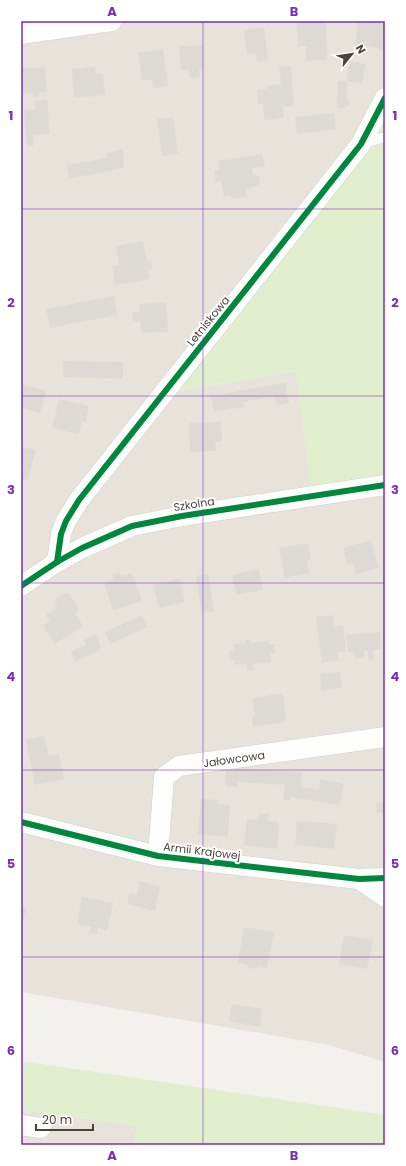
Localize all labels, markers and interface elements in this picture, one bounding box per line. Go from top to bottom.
text: A [107,2,117,21]
text: B [290,2,299,21]
north arrow [332,34,372,74]
text: N [352,41,370,57]
text: 1 [9,106,13,125]
text: 1 [393,106,397,125]
text: 2 [7,293,15,312]
street label: Letniskowa [183,293,233,349]
text: 2 [391,293,399,312]
text: 3 [7,480,15,499]
text: 3 [391,480,399,499]
street label: Szkolna [172,493,216,515]
text: 4 [7,667,16,686]
text: 4 [391,667,400,686]
street label: Jałowcowa [202,747,266,771]
street label: Armii Krajowej [162,838,242,864]
text: 5 [7,854,15,873]
text: 5 [391,854,399,873]
text: 6 [7,1041,15,1060]
text: 6 [391,1041,399,1060]
scale bar [36,1106,93,1132]
text: 20 m [42,1111,72,1128]
text: A [107,1146,117,1165]
text: B [290,1146,299,1165]

